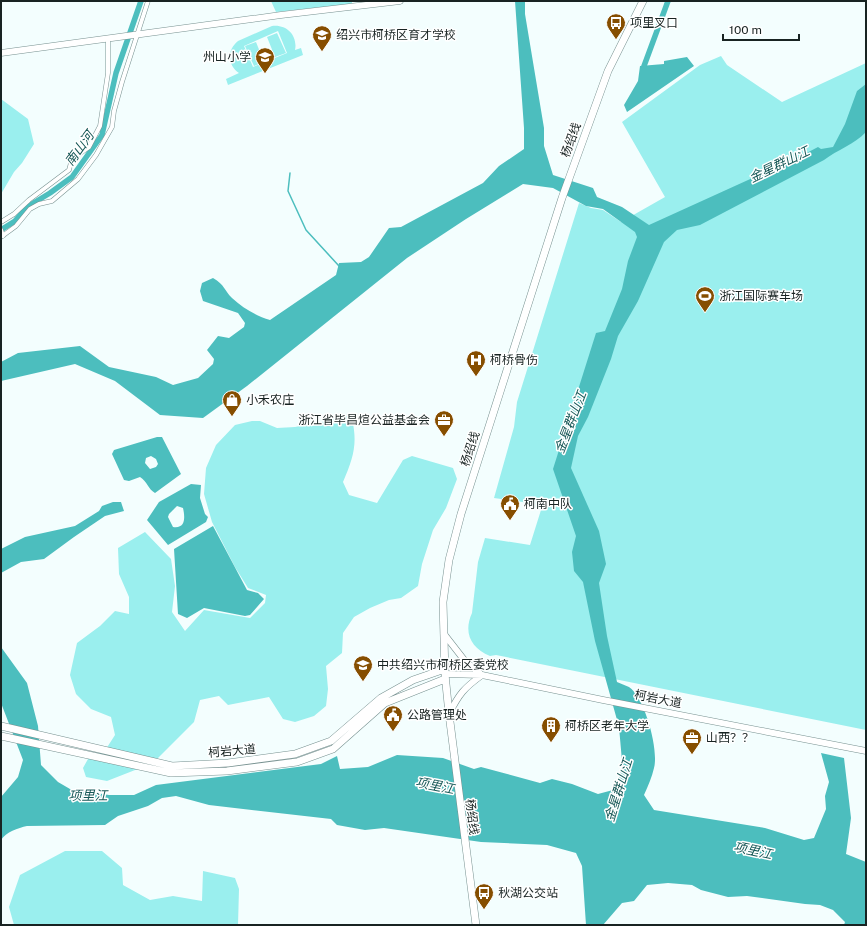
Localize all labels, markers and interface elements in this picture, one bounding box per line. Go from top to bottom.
bus stop icon: 项里叉口 [605,12,627,40]
place label: 项里叉口 [630,16,678,30]
scale bar [723,16,799,42]
text: 100 m [729,23,762,37]
school or university icon: 绍兴市柯桥区育才学校 [311,24,333,52]
place label: 绍兴市柯桥区育才学校 [336,28,456,42]
school or university icon: 州山小学 [254,46,276,74]
place label: 州山小学 [203,50,251,64]
street label: 杨绍线 [558,121,584,159]
water label: 南山河 [62,126,99,168]
water label: 金星群山江 [747,143,814,185]
sports icon: 浙江国际赛车场 [694,285,716,313]
place label: 浙江国际赛车场 [719,289,803,303]
hospital icon: 柯桥骨伤 [465,349,487,377]
place label: 柯桥骨伤 [490,353,538,367]
water label: 金星群山江 [552,387,590,455]
shop icon: 小禾农庄 [221,389,243,417]
place label: 小禾农庄 [246,393,294,407]
office icon: 浙江省毕昌煊公益基金会 [433,409,455,437]
place label: 浙江省毕昌煊公益基金会 [298,413,430,427]
street label: 杨绍线 [458,430,482,468]
public building icon: 柯南中队 [499,493,521,521]
place label: 柯南中队 [524,497,572,511]
school or university icon: 中共绍兴市柯桥区委党校 [352,654,374,682]
place label: 中共绍兴市柯桥区委党校 [377,658,509,672]
street label: 柯岩大道 [633,688,683,710]
public building icon: 公路管理处 [382,704,404,732]
place label: 公路管理处 [407,708,467,722]
building icon: 柯桥区老年大学 [540,715,562,743]
place label: 柯桥区老年大学 [565,719,649,733]
office icon: 山西？？ [681,727,703,755]
place label: 山西？？ [706,731,754,745]
street label: 柯岩大道 [207,742,257,760]
water label: 金星群山江 [602,755,636,823]
water label: 项里江 [414,774,457,797]
water label: 项里江 [68,788,109,803]
street label: 杨绍线 [463,798,481,836]
water label: 项里江 [732,839,775,862]
bus stop icon: 秋湖公交站 [473,882,495,910]
place label: 秋湖公交站 [498,886,558,900]

